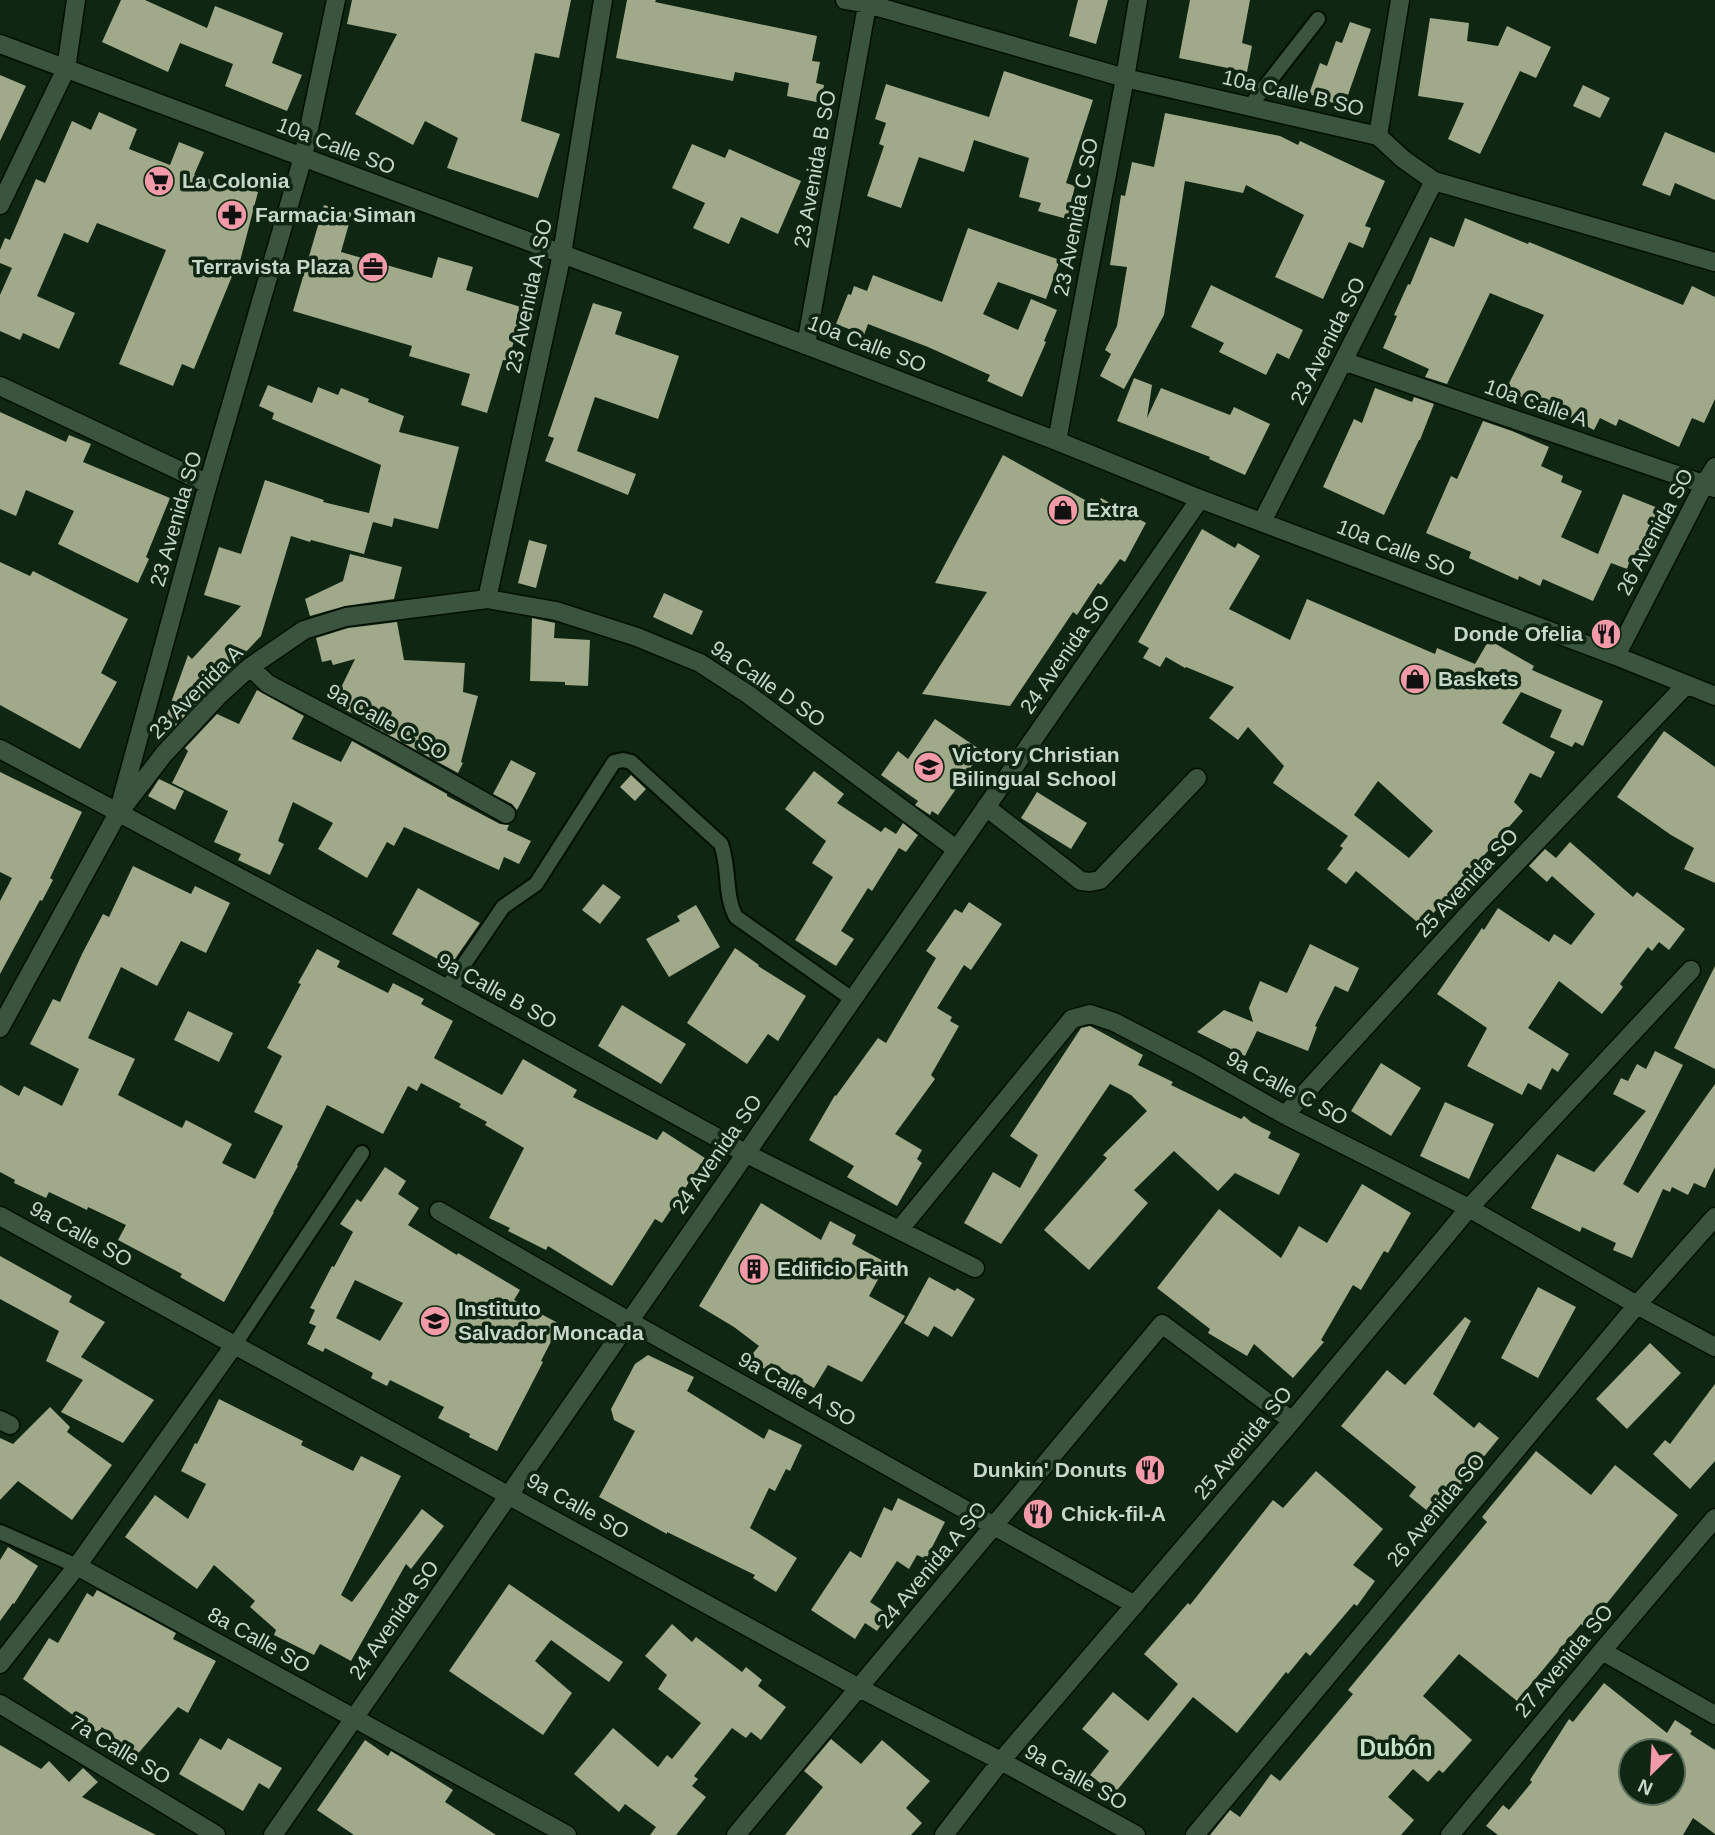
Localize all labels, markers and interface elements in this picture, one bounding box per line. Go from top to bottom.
street label: 10a Calle B SO [1220,65,1366,120]
street label: 23 Avenida B SO [789,88,840,249]
street label: 10a Calle SO [274,112,399,179]
street label: 23 Avenida C SO [1049,136,1102,298]
supermarket icon: La Colonia [142,164,176,198]
place label: La Colonia [182,169,290,192]
pharmacy icon: Farmacia Siman [215,198,249,232]
place label: Farmacia Siman [255,203,416,226]
street label: 23 Avenida A SO [501,217,556,375]
office icon: Terravista Plaza [356,250,390,284]
place label: Terravista Plaza [192,255,350,278]
street label: 23 Avenida SO [1286,273,1370,408]
street label: 10a Calle SO [805,310,930,377]
street label: 10a Calle A [1482,374,1591,431]
street label: 23 Avenida SO [145,449,206,589]
street label: 26 Avenida SO [1612,465,1698,599]
shop icon: Extra [1046,493,1080,527]
place label: Extra [1086,498,1139,521]
street label: 10a Calle SO [1334,514,1459,581]
street label: 24 Avenida SO [1015,590,1114,718]
restaurant icon: Donde Ofelia [1589,617,1623,651]
place label: Donde Ofelia [1453,622,1583,645]
street label: 9a Calle D SO [707,636,830,732]
street label: 23 Avenida A [144,640,247,743]
shop icon: Baskets [1398,662,1432,696]
place label: Baskets [1438,667,1519,690]
street label: 9a Calle C SO [323,679,452,764]
place label: Victory Christian Bilingual School [952,743,1120,790]
school or university icon: Victory Christian Bilingual School [912,750,946,784]
street label: 25 Avenida SO [1411,824,1523,942]
street label: 9a Calle B SO [433,948,561,1033]
street label: 9a Calle C SO [1223,1046,1352,1129]
street label: 24 Avenida SO [667,1090,766,1218]
street label: 9a Calle SO [26,1196,136,1271]
building icon: Edificio Faith [737,1252,771,1286]
place label: Edificio Faith [777,1257,909,1280]
place label: Instituto Salvador Moncada [458,1297,644,1344]
school or university icon: Instituto Salvador Moncada [418,1304,452,1338]
street label: 9a Calle A SO [734,1347,860,1430]
street label: 25 Avenida SO [1189,1382,1296,1504]
street label: 26 Avenida SO [1382,1449,1489,1571]
restaurant icon: Dunkin' Donuts [1133,1453,1167,1487]
place label: Dunkin' Donuts [973,1458,1127,1481]
street label: 9a Calle SO [523,1468,633,1543]
street label: 24 Avenida A SO [872,1497,991,1632]
restaurant icon: Chick-fil-A [1021,1497,1055,1531]
place label: Chick-fil-A [1061,1502,1166,1525]
street label: 24 Avenida SO [344,1556,443,1684]
street label: 27 Avenida SO [1510,1600,1617,1722]
street label: 8a Calle SO [204,1602,314,1677]
street label: 7a Calle SO [66,1711,175,1789]
district label: Dubón [1360,1735,1432,1761]
north arrow [1617,1737,1687,1807]
street label: 9a Calle SO [1021,1739,1131,1814]
text: N [1635,1775,1656,1799]

